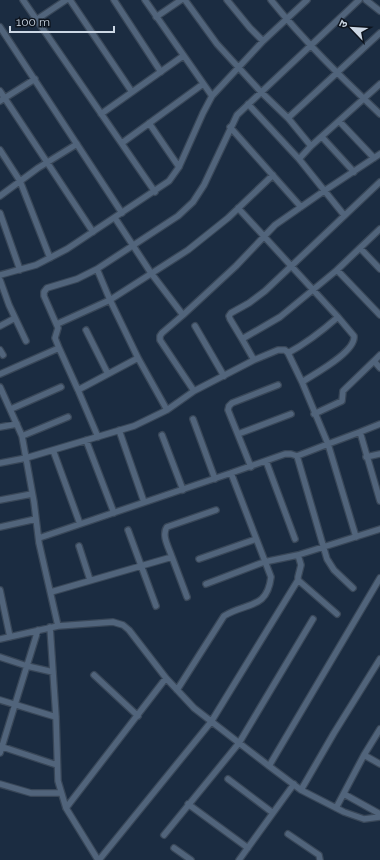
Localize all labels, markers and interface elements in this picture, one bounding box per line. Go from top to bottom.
scale bar [10,8,114,34]
north arrow [332,8,372,48]
text: 100 m [16,15,50,29]
text: उ [336,18,351,30]

